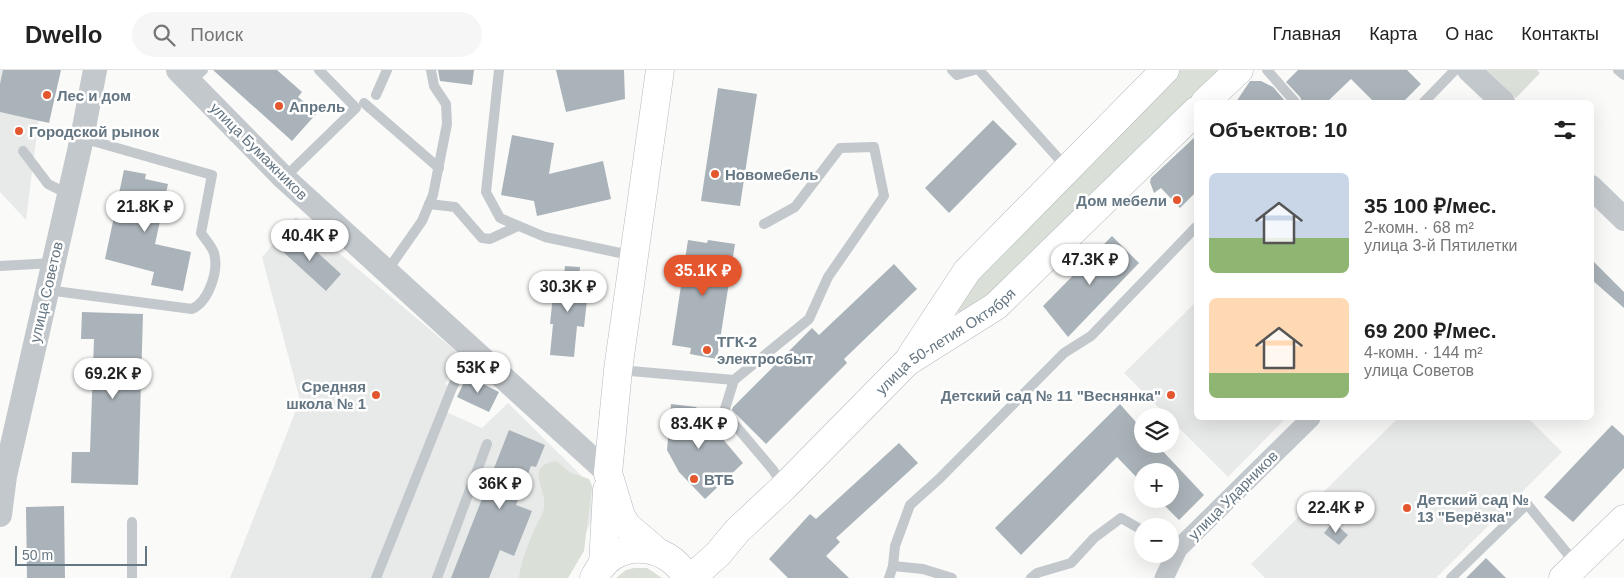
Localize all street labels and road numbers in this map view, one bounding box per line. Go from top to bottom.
street label: улица Бумажников [207,99,311,203]
street label: улица Советов [26,240,66,344]
street label: улица 50-летия Октября [872,284,1018,398]
street label: улица Ударников [1185,447,1281,543]

